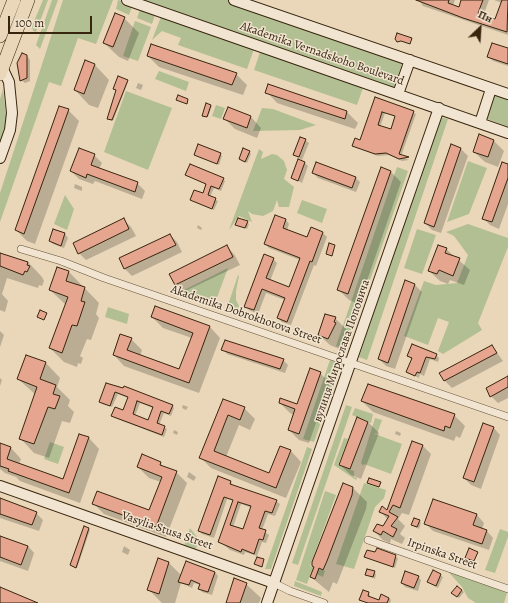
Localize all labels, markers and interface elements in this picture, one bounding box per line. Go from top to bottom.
text: Пн [476,7,495,27]
scale bar [10,8,94,34]
north arrow [460,8,500,48]
text: 100 m [15,15,44,31]
street label: Akademika Vernadskoho Boulevard [238,19,406,89]
street label: вулиця Мирослава Поповича [311,278,373,424]
street label: Akademika Dobrokhotova Street [169,282,323,348]
street label: Vasylia Stusa Street [119,509,215,553]
street label: Irpinska Street [405,535,479,573]

